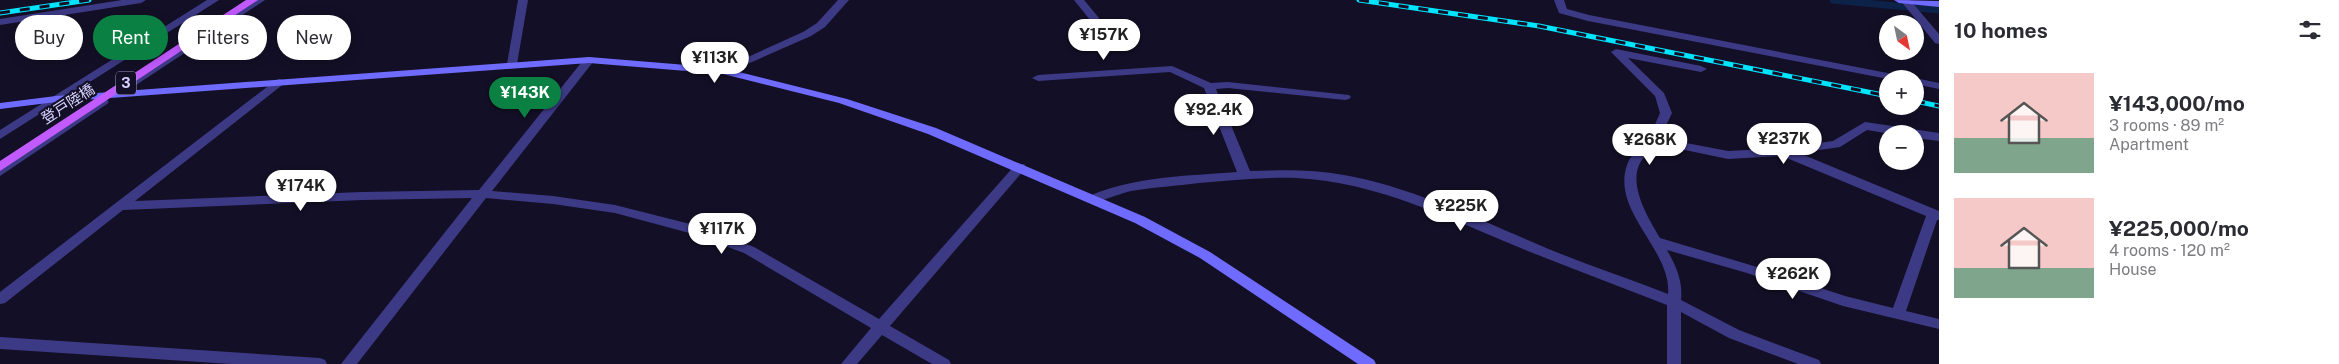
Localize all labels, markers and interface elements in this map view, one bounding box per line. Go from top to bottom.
chip: Buy [15,15,83,60]
chip: Rent [93,15,168,60]
chip: Filters [178,15,267,60]
chip: New [277,15,351,60]
north arrow [1879,15,1924,60]
map controls [1879,15,1924,170]
icon: filters [2296,16,2324,44]
pin: ¥157K [1069,18,1139,61]
text: 10 homes [1954,18,2048,43]
text: ¥157K [1079,25,1129,44]
pin: ¥113K [680,42,750,84]
text: ¥113K [692,48,738,67]
button: + [1879,70,1924,115]
road number: 3 [116,72,136,95]
pin: ¥143K [490,76,560,119]
street label: 登戸陸橋 [38,80,98,127]
text: ¥143K [500,83,550,102]
text: ¥143,000/mo [2109,91,2245,116]
icon: home [1994,93,2054,153]
pin: ¥92.4K [1173,94,1255,136]
text: ¥92.4K [1185,100,1243,119]
text: 3 rooms · 89 m² [2109,116,2224,135]
pin: ¥237K [1749,122,1819,165]
pin: ¥268K [1615,124,1685,166]
button: − [1879,125,1924,170]
text: ¥237K [1758,129,1810,148]
text: ¥268K [1623,130,1677,149]
text: Apartment [2109,135,2189,154]
pin: ¥174K [266,170,336,212]
text: ¥174K [276,176,326,195]
pin: ¥225K [1426,190,1496,232]
text: ¥225K [1434,196,1488,215]
pin: ¥117K [687,212,757,255]
text: ¥225,000/mo [2109,216,2249,241]
icon: home [1994,218,2054,278]
text: ¥117K [699,219,745,238]
text: 4 rooms · 120 m² [2109,241,2230,260]
pin: ¥262K [1758,258,1828,300]
text: House [2109,260,2157,279]
text: ¥262K [1767,264,1819,283]

